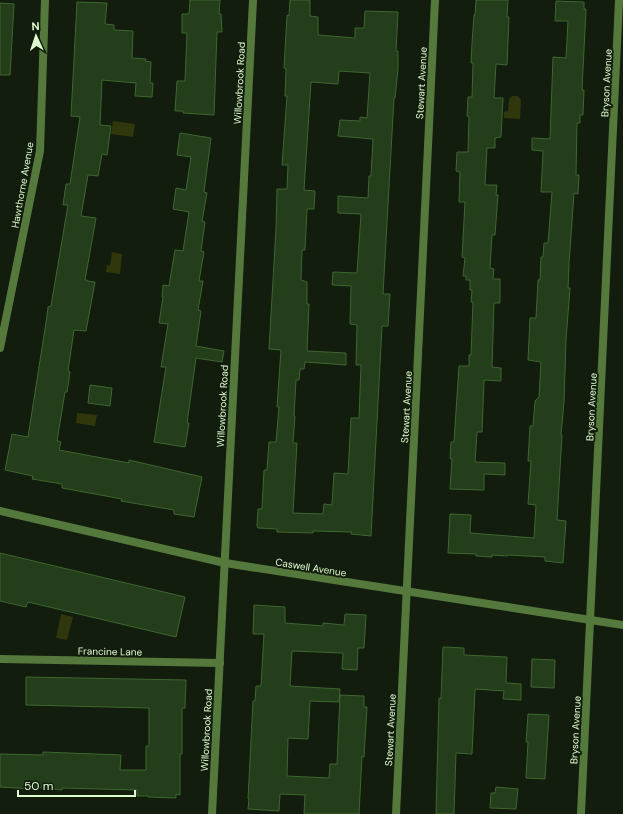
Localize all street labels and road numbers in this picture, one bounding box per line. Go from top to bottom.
street label: Willowbrook Road [231,41,248,125]
street label: Stewart Avenue [413,46,430,119]
street label: Bryson Avenue [598,48,615,117]
street label: Hawthorne Avenue [9,141,37,229]
street label: Willowbrook Road [214,364,231,448]
street label: Stewart Avenue [398,370,415,443]
street label: Bryson Avenue [583,372,600,441]
street label: Caswell Avenue [275,555,348,580]
street label: Francine Lane [78,644,143,659]
street label: Willowbrook Road [198,688,215,772]
street label: Stewart Avenue [382,693,399,766]
street label: Bryson Avenue [567,695,584,764]

